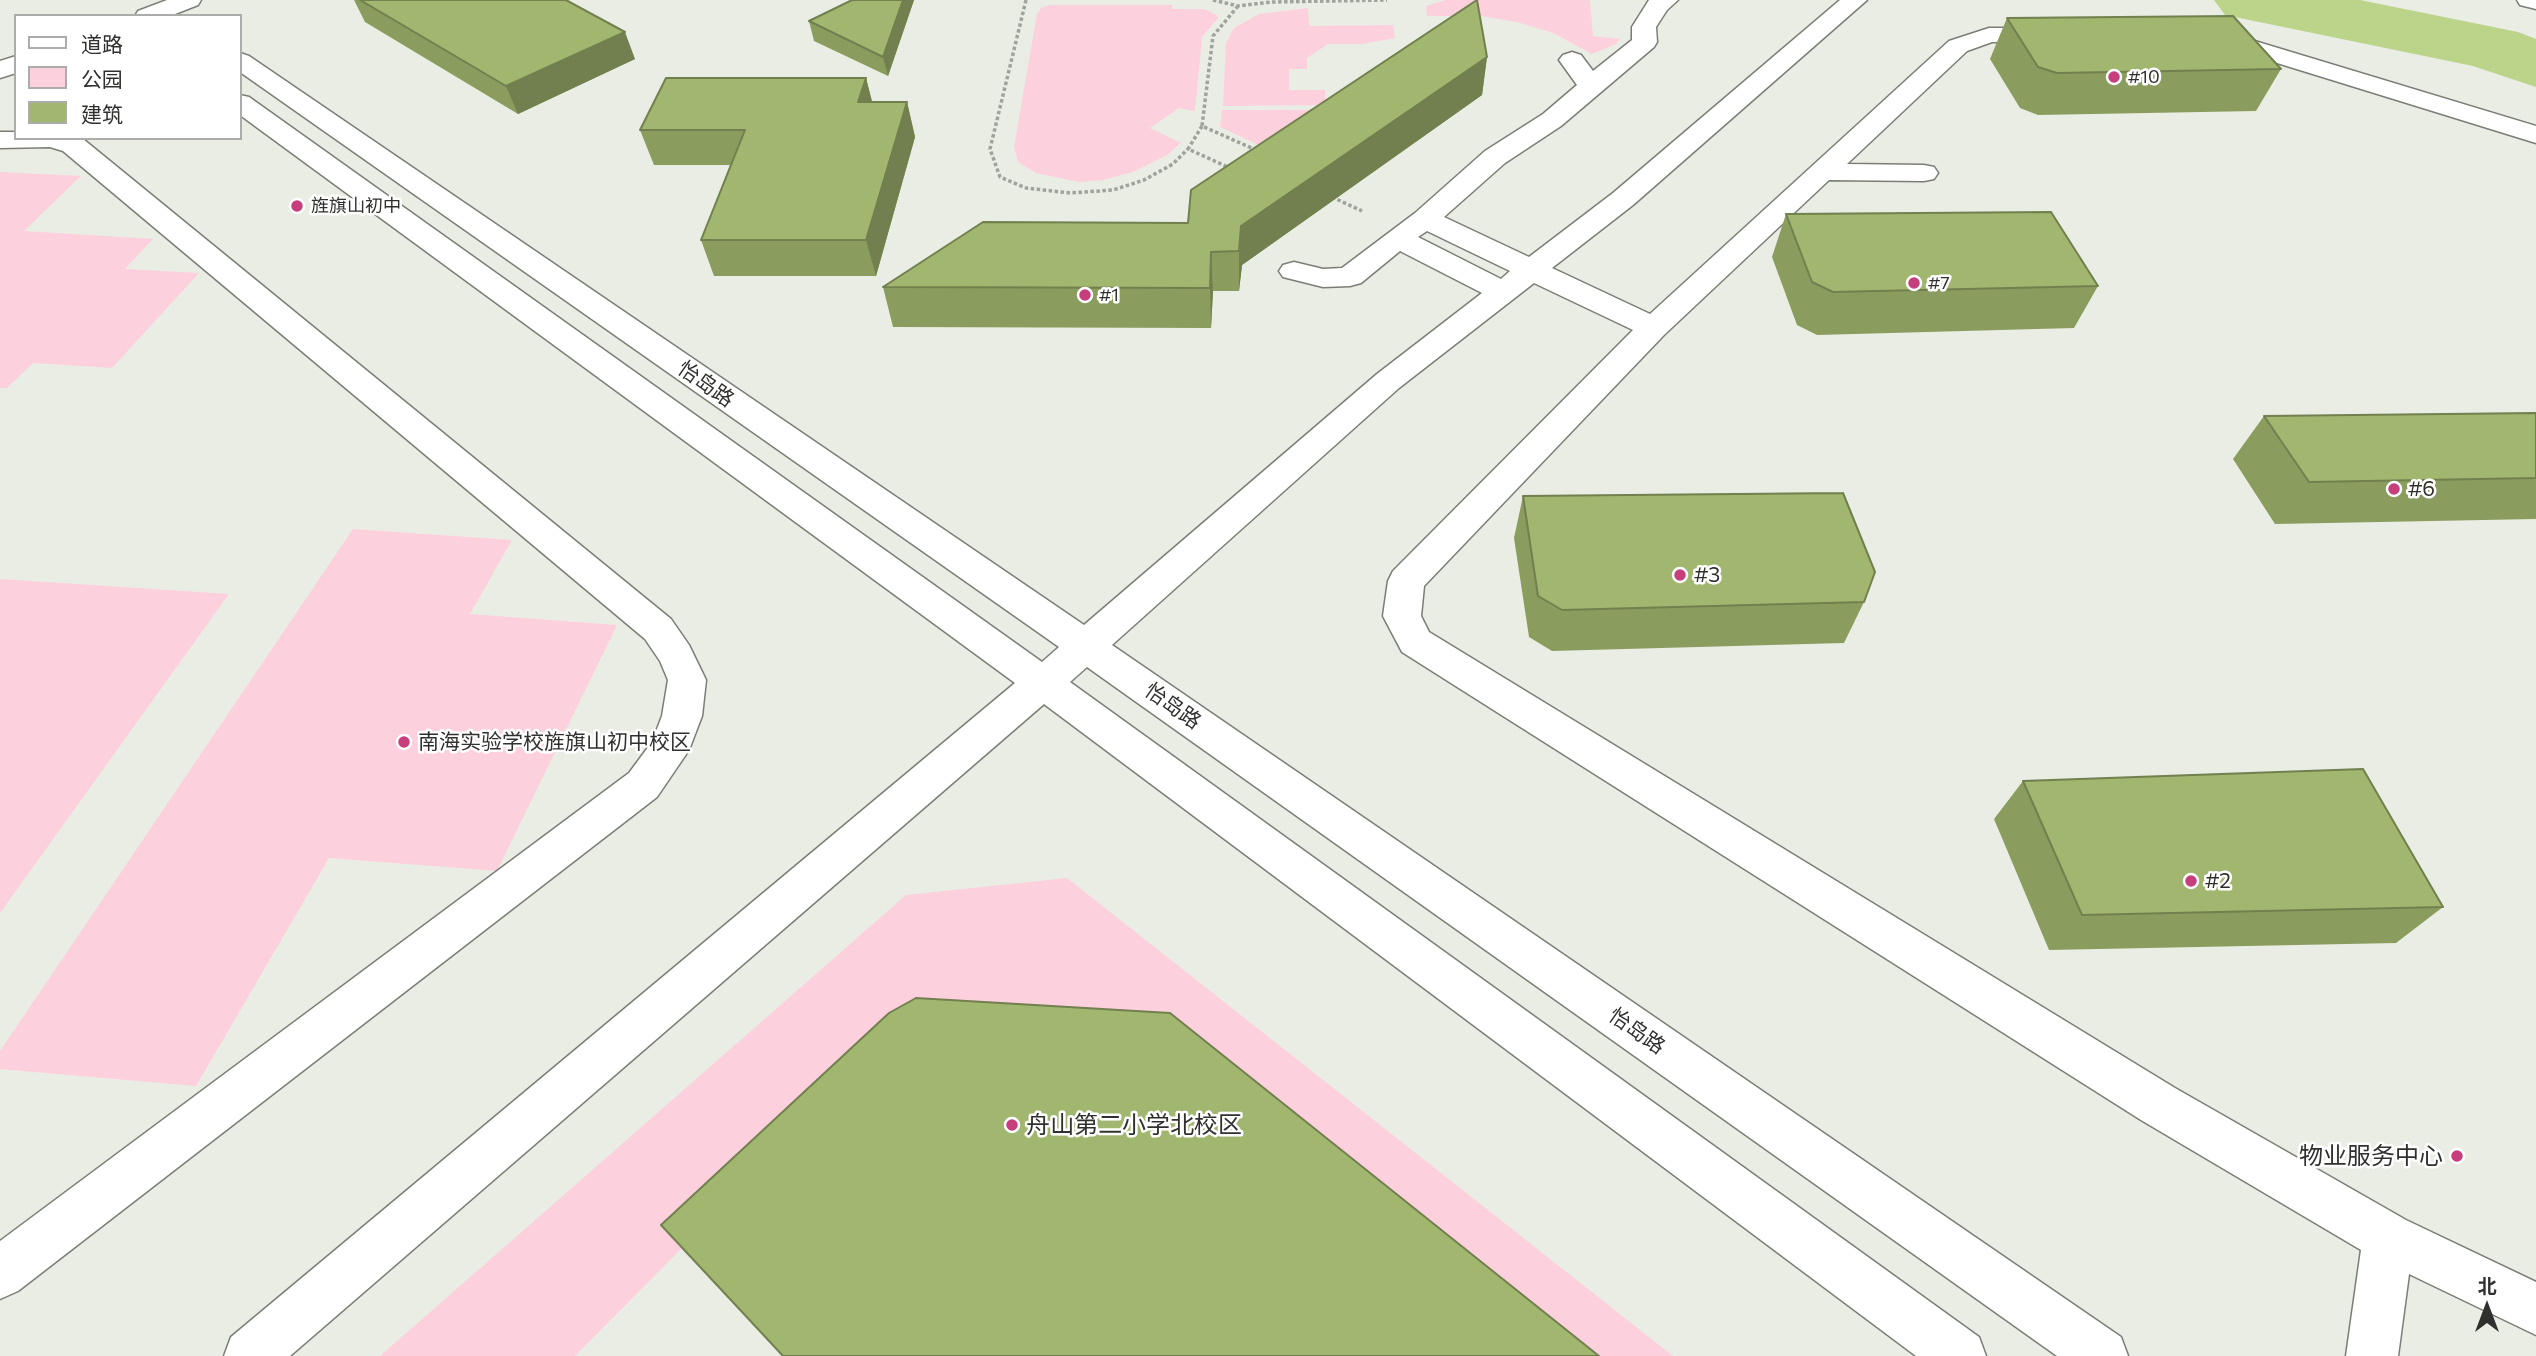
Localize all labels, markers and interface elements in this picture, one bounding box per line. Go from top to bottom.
legend [14,14,242,140]
text: 道路 [81,31,123,56]
text: 公园 [81,66,123,91]
place label: #10 [2128,66,2160,88]
marker: #10 [2106,69,2122,85]
text: 建筑 [81,101,123,126]
place label: 旌旗山初中 [311,195,401,217]
marker: 旌旗山初中 [289,198,305,214]
place label: #7 [1928,272,1950,294]
marker: #7 [1906,275,1922,291]
place label: #1 [1099,284,1119,306]
marker: #1 [1077,287,1093,303]
street label: 怡岛路 [673,356,739,412]
place label: #6 [2408,476,2435,502]
marker: #6 [2386,481,2402,497]
place label: #3 [1694,562,1720,588]
marker: #3 [1672,567,1688,583]
street label: 怡岛路 [1140,678,1206,734]
place label: 南海实验学校旌旗山初中校区 [418,729,691,755]
marker: 南海实验学校旌旗山初中校区 [396,734,412,750]
place label: #2 [2205,868,2231,894]
marker: #2 [2183,873,2199,889]
street label: 怡岛路 [1604,1003,1670,1059]
place label: 舟山第二小学北校区 [1026,1111,1242,1139]
marker: 舟山第二小学北校区 [1004,1117,1020,1133]
place label: 物业服务中心 [2299,1142,2443,1170]
marker: 物业服务中心 [2449,1148,2465,1164]
north arrow [2452,1272,2522,1342]
text: 北 [2477,1274,2497,1297]

